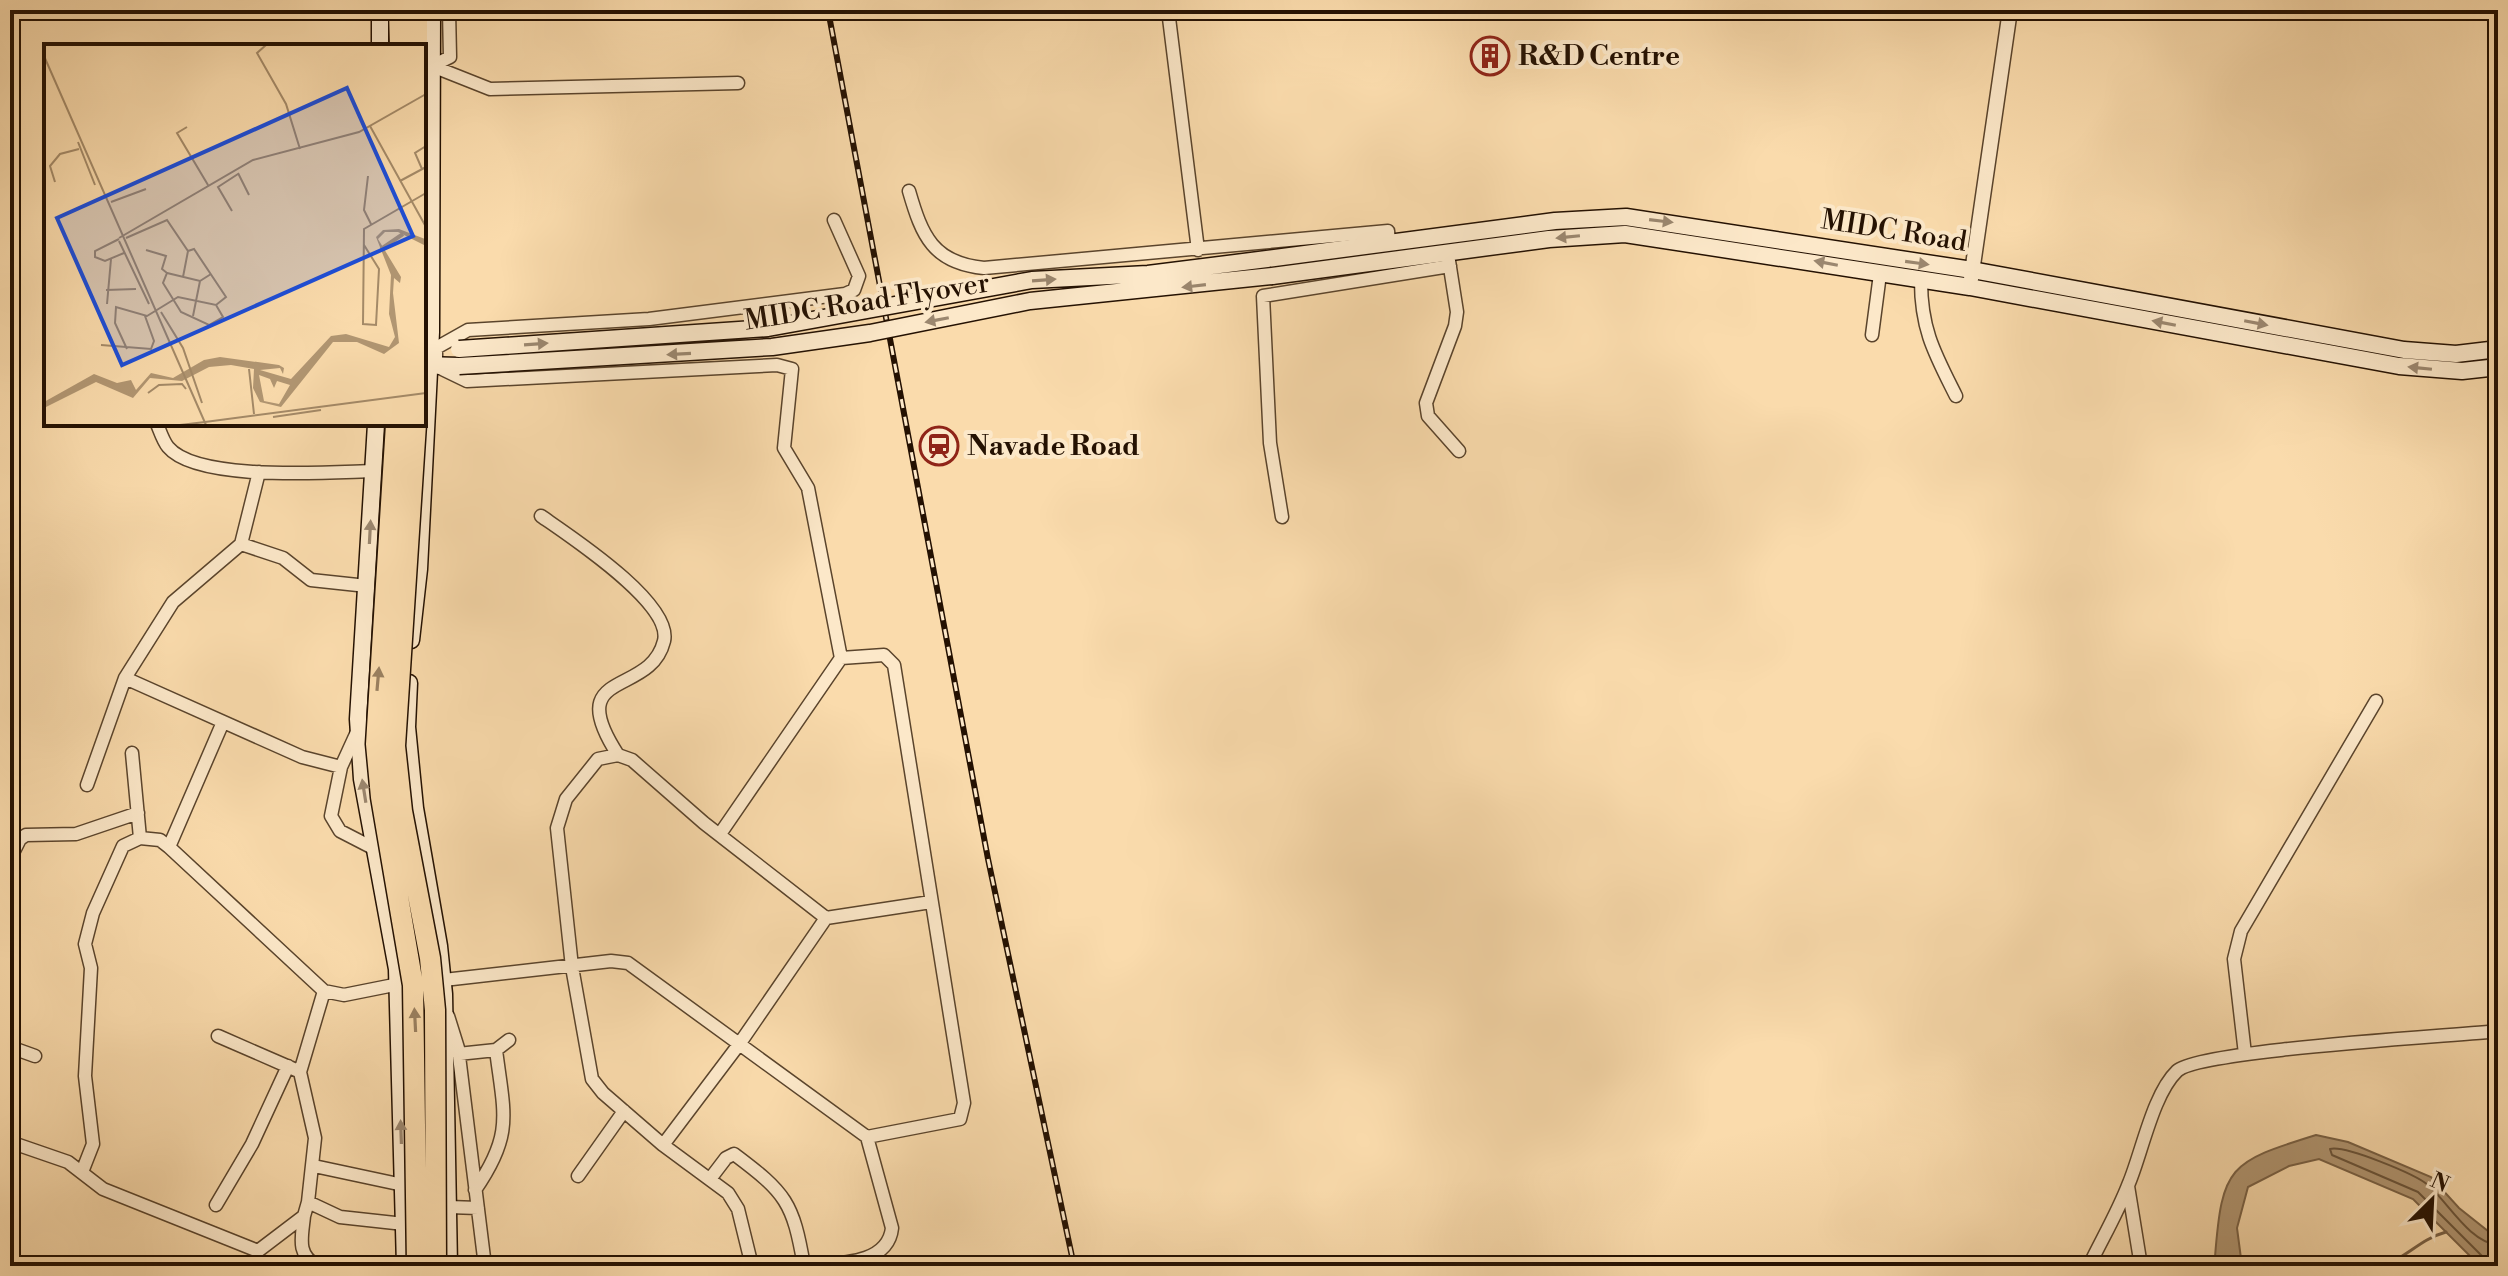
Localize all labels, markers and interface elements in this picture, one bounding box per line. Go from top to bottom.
building icon: R&D Centre [1469,35,1511,77]
place label: R&D Centre [1518,39,1680,74]
inset map [44,44,426,426]
street label: MIDC Road [1819,202,1969,260]
one-way arrow [1649,215,1674,228]
one-way arrow [1555,230,1580,243]
one-way arrow [1813,257,1838,269]
one-way arrow [1905,257,1930,270]
street label: MIDC Road Flyover [742,265,992,339]
one-way arrow [1032,273,1057,286]
one-way arrow [1181,279,1206,292]
one-way arrow [924,314,949,326]
one-way arrow [2151,317,2176,329]
one-way arrow [2244,318,2269,330]
one-way arrow [524,337,549,350]
one-way arrow [666,347,691,360]
one-way arrow [2407,362,2432,375]
station icon: Navade Road [918,425,960,467]
place label: Navade Road [967,429,1140,464]
one-way arrow [364,519,377,544]
one-way arrow [372,666,385,691]
one-way arrow [357,778,369,803]
one-way arrow [409,1007,422,1032]
one-way arrow [395,1119,408,1144]
north arrow [2392,1160,2472,1240]
text: N [2426,1167,2454,1199]

